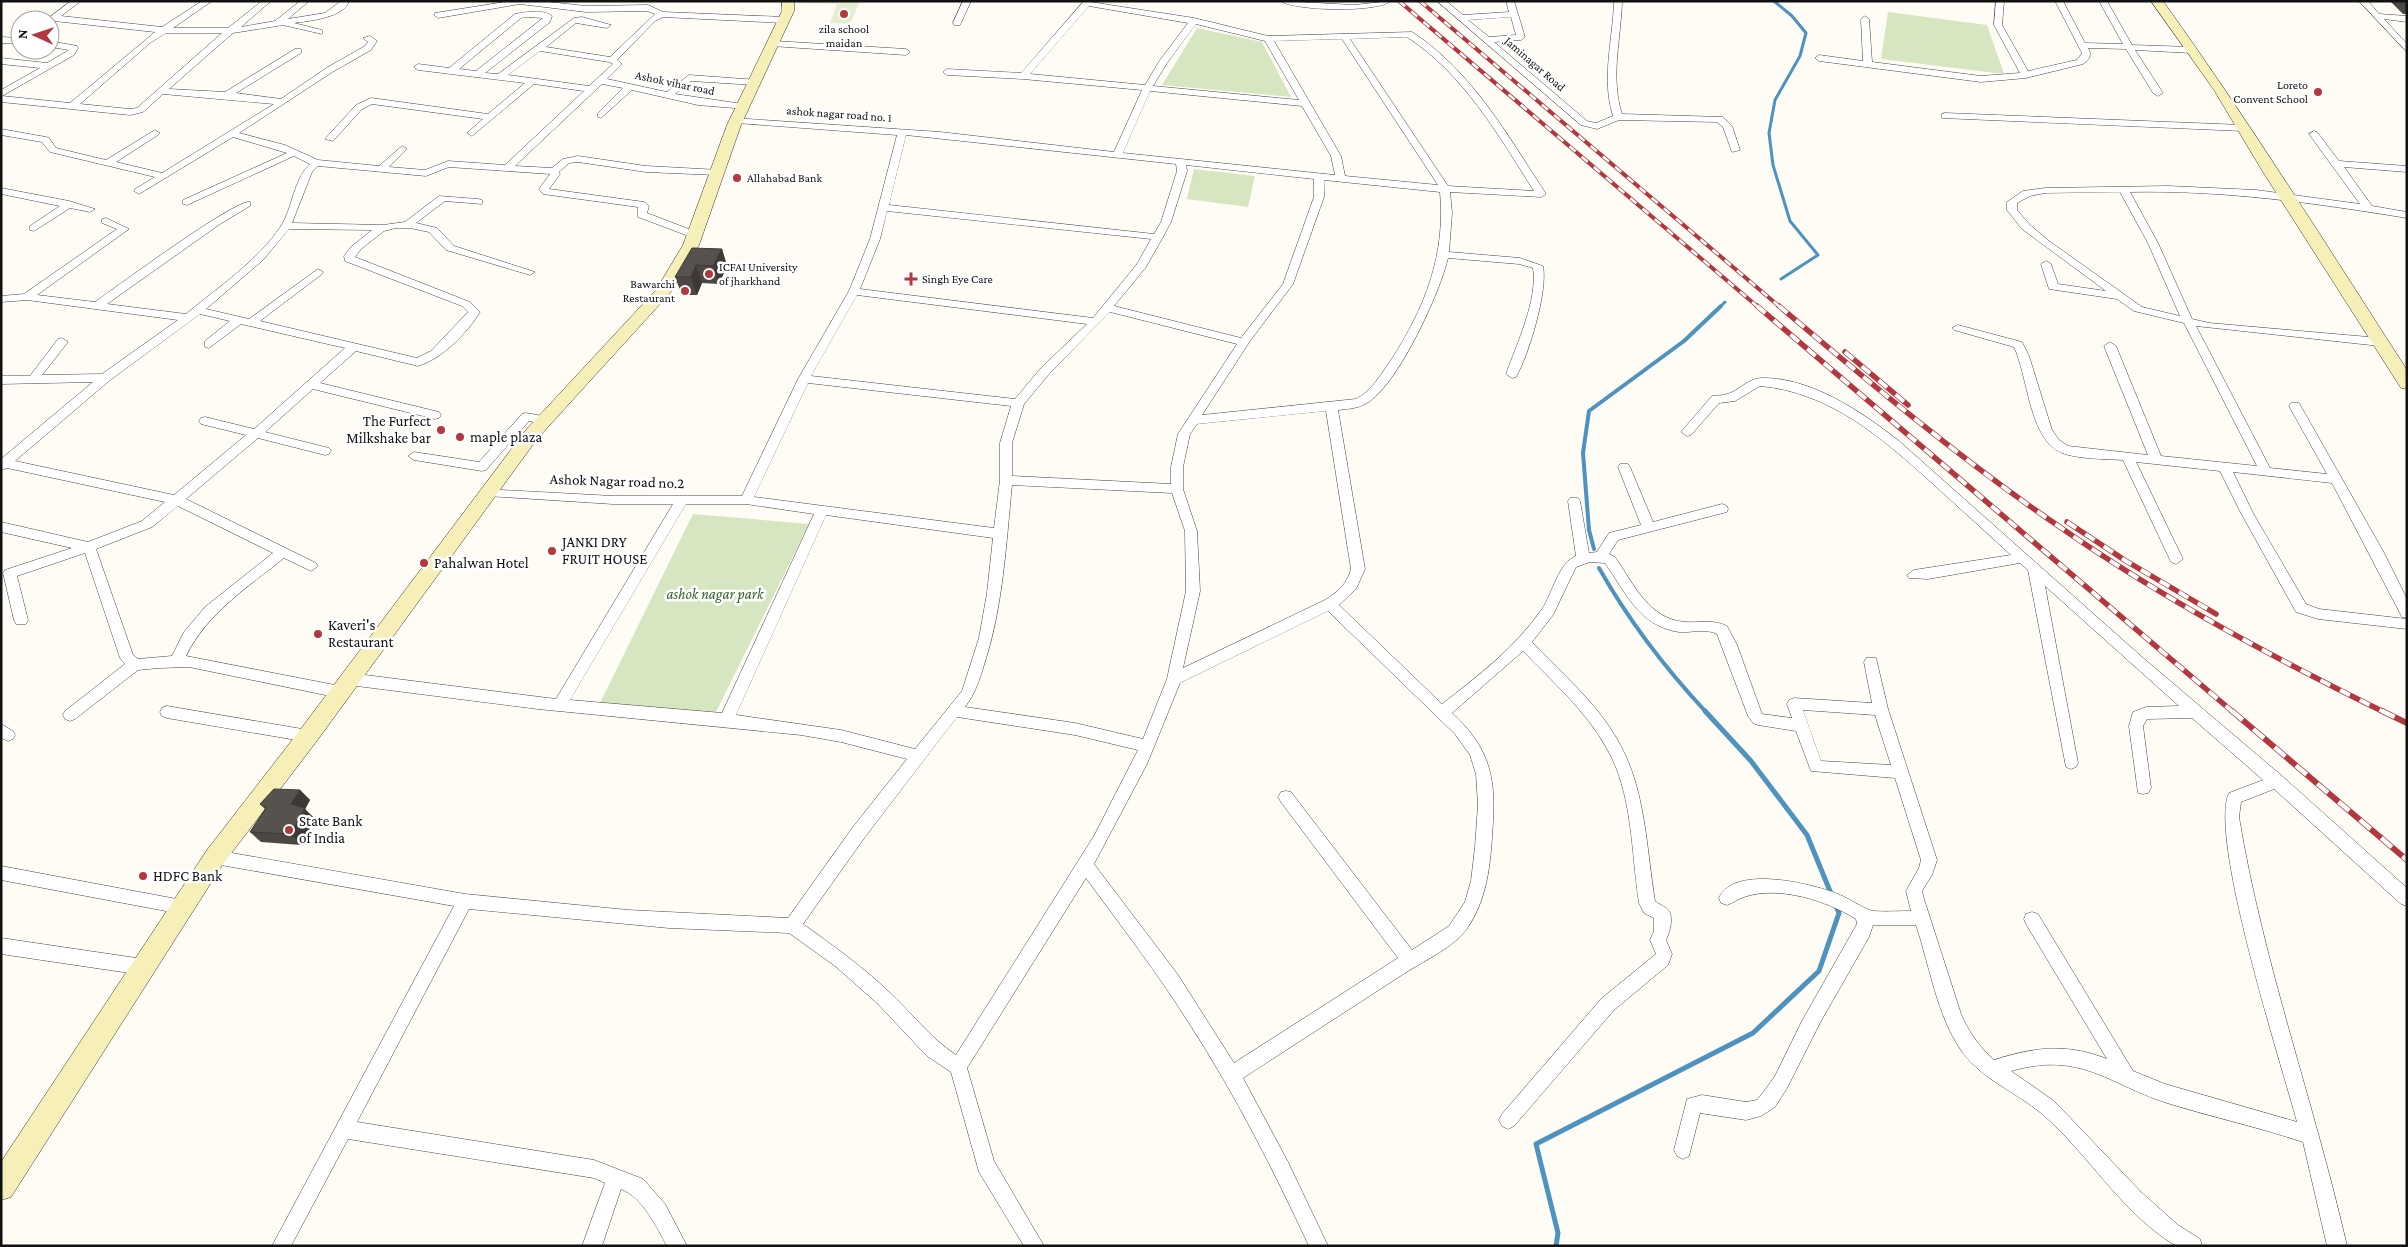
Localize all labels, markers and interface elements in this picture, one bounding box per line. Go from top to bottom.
marker: zila school maidan [838,8,850,20]
north arrow [10,10,60,60]
place label: zila school maidan [819,22,869,50]
text: N [14,29,30,40]
street label: Jaminagar Road [1501,33,1569,95]
street label: Ashok vihar road [634,68,717,98]
place label: Loreto Convent School [2233,78,2308,106]
marker: Loreto Convent School [2312,86,2324,98]
street label: ashok nagar road no. 1 [786,103,892,125]
place label: Allahabad Bank [747,171,823,185]
marker: Allahabad Bank [731,172,743,184]
place label: ICFAI University of jharkhand [719,260,798,288]
marker: ICFAI University of jharkhand [703,268,715,280]
marker: Singh Eye Care [904,272,918,286]
place label: Singh Eye Care [922,272,993,286]
place label: Bawarchi Restaurant [623,277,676,305]
marker: Bawarchi Restaurant [679,285,691,297]
place label: The Furfect Milkshake bar [346,413,432,446]
marker: The Furfect Milkshake bar [435,424,447,436]
place label: maple plaza [470,429,542,446]
marker: maple plaza [454,431,466,443]
street label: Ashok Nagar road no.2 [549,471,685,492]
place label: JANKI DRY FRUIT HOUSE [560,534,648,567]
marker: JANKI DRY FRUIT HOUSE [546,545,558,557]
place label: Pahalwan Hotel [434,555,529,571]
marker: Pahalwan Hotel [418,557,430,569]
park label: ashok nagar park [667,586,765,603]
place label: Kaveri's Restaurant [328,617,394,650]
marker: Kaveri's Restaurant [312,628,324,640]
place label: State Bank of India [299,813,363,846]
marker: State Bank of India [283,824,295,836]
place label: HDFC Bank [153,868,223,884]
marker: HDFC Bank [137,870,149,882]

